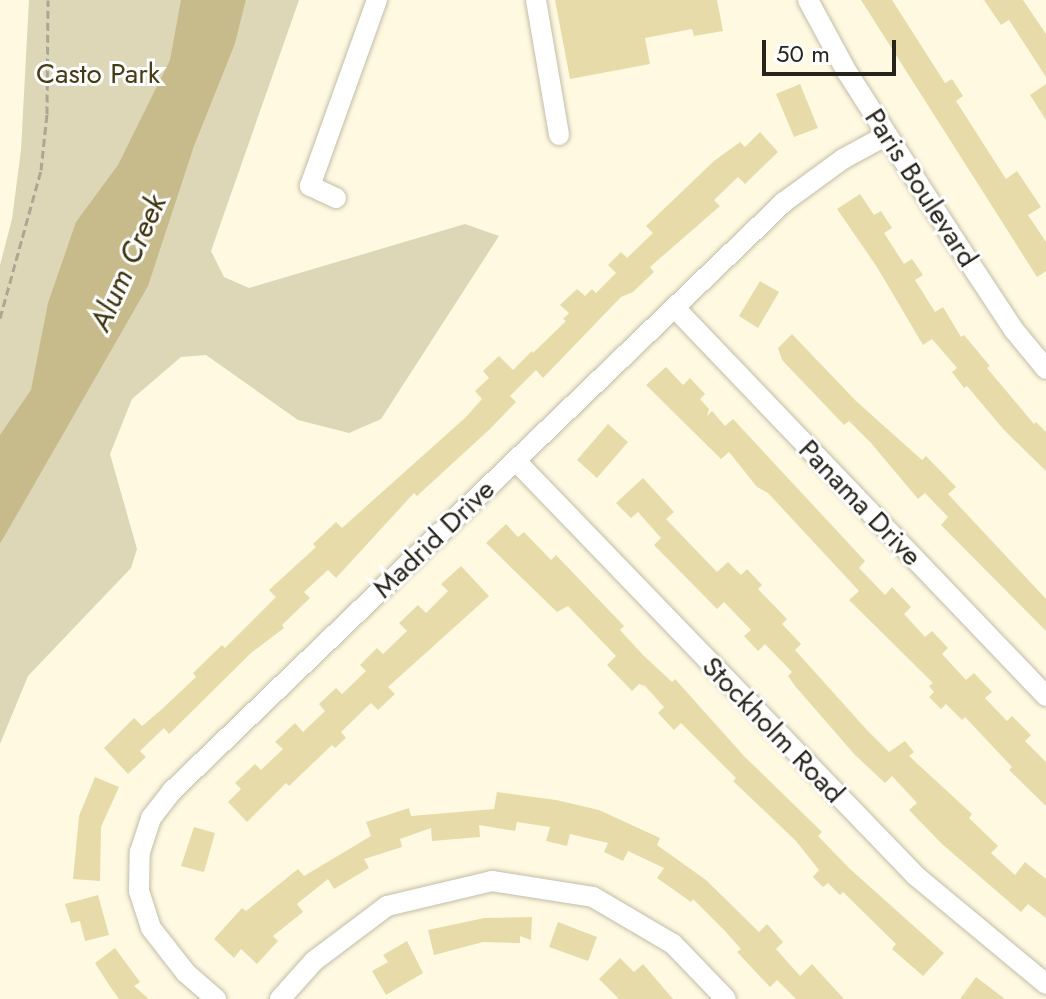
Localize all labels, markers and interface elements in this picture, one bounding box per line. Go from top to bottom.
scale bar [766,24,900,74]
text: 50 m [776,36,830,71]
park label: Casto Park [36,57,160,91]
street label: Paris Boulevard [857,103,985,273]
water label: Alum Creek [82,189,174,337]
street label: Panama Drive [792,433,928,573]
street label: Madrid Drive [366,473,502,605]
street label: Stockholm Road [695,650,851,810]

